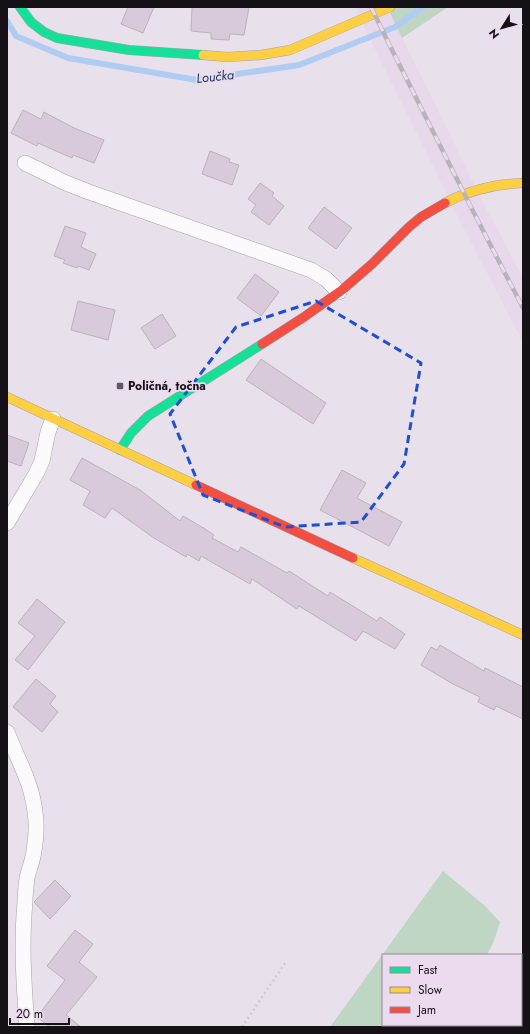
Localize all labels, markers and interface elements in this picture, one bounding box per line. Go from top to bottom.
north arrow [482,8,522,48]
text: N [485,26,503,42]
water label: Loučka [195,65,235,88]
place label: Poličná, točna [128,377,206,395]
marker: Poličná, točna [115,381,125,391]
legend [382,954,522,1026]
text: Fast [418,961,437,979]
text: Slow [418,981,443,999]
scale bar [10,1000,69,1026]
text: Jam [416,1001,436,1019]
text: 20 m [16,1005,43,1023]

